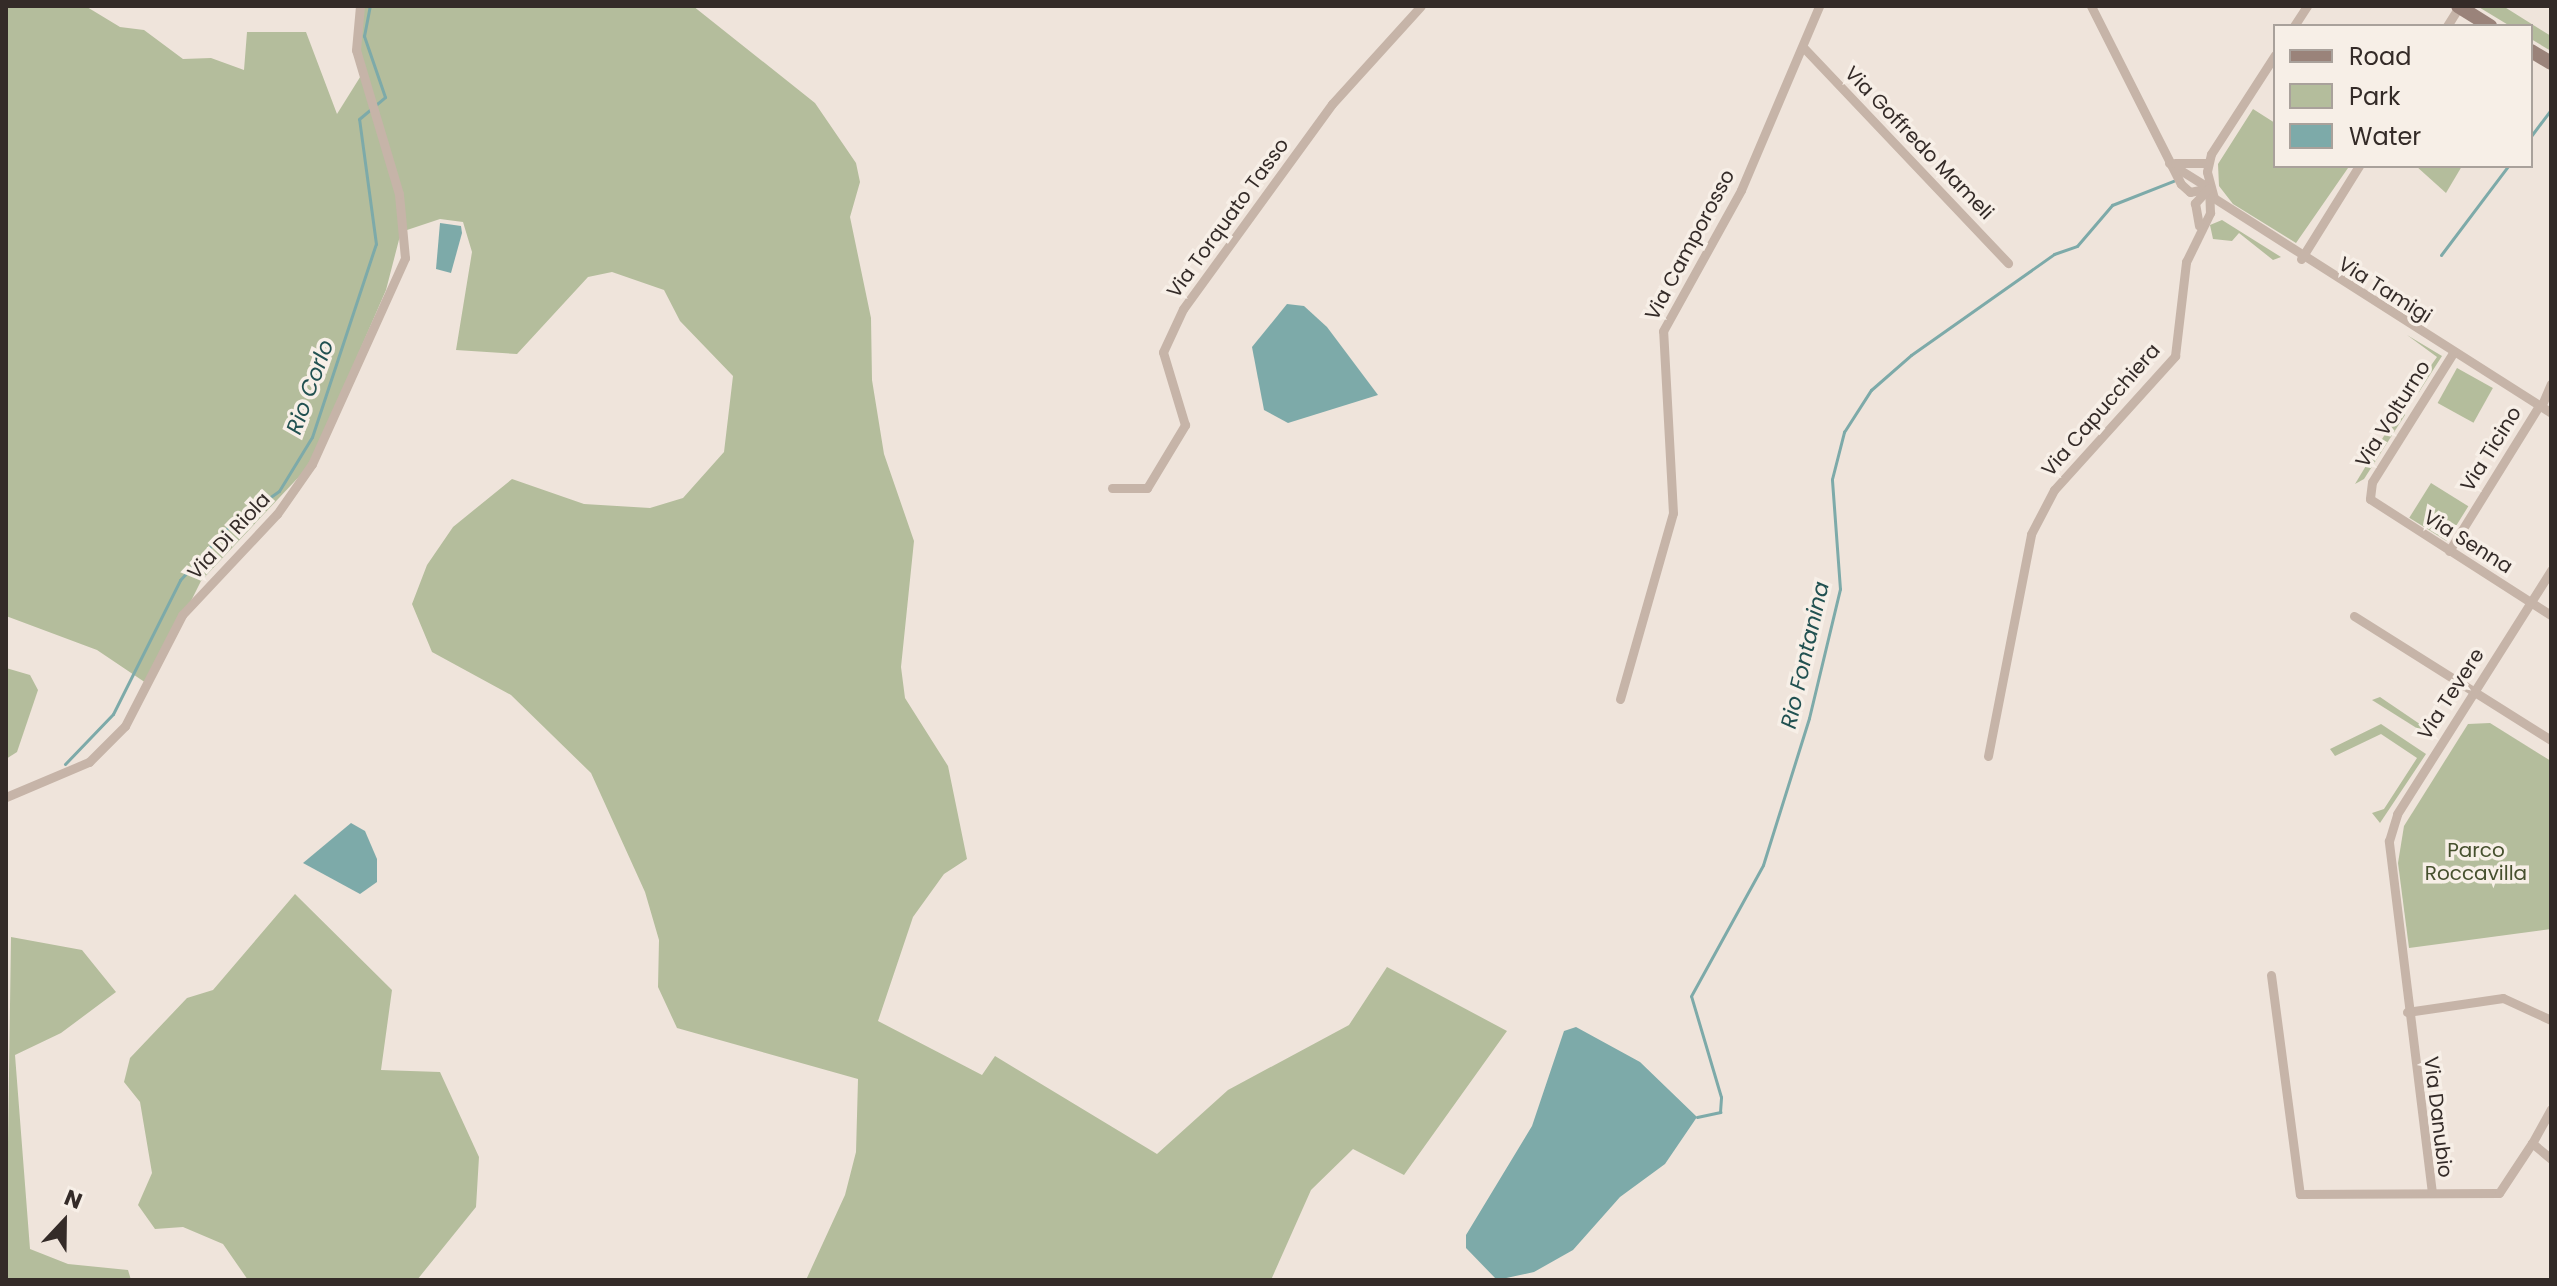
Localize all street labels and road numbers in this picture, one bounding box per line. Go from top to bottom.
street label: Via Goffredo Mameli [1840,61,1998,225]
street label: Via Torquato Tasso [1162,133,1294,303]
street label: Via Camporosso [1640,166,1740,324]
street label: Via Tamigi [2334,252,2436,328]
street label: Via Capucchiera [2037,339,2165,481]
street label: Via Volturno [2351,356,2435,472]
street label: Via Ticino [2455,402,2527,496]
street label: Via Di Riola [183,488,275,584]
street label: Via Senna [2419,505,2517,579]
street label: Via Tevere [2413,644,2489,744]
street label: Via Danubio [2419,1055,2457,1179]

